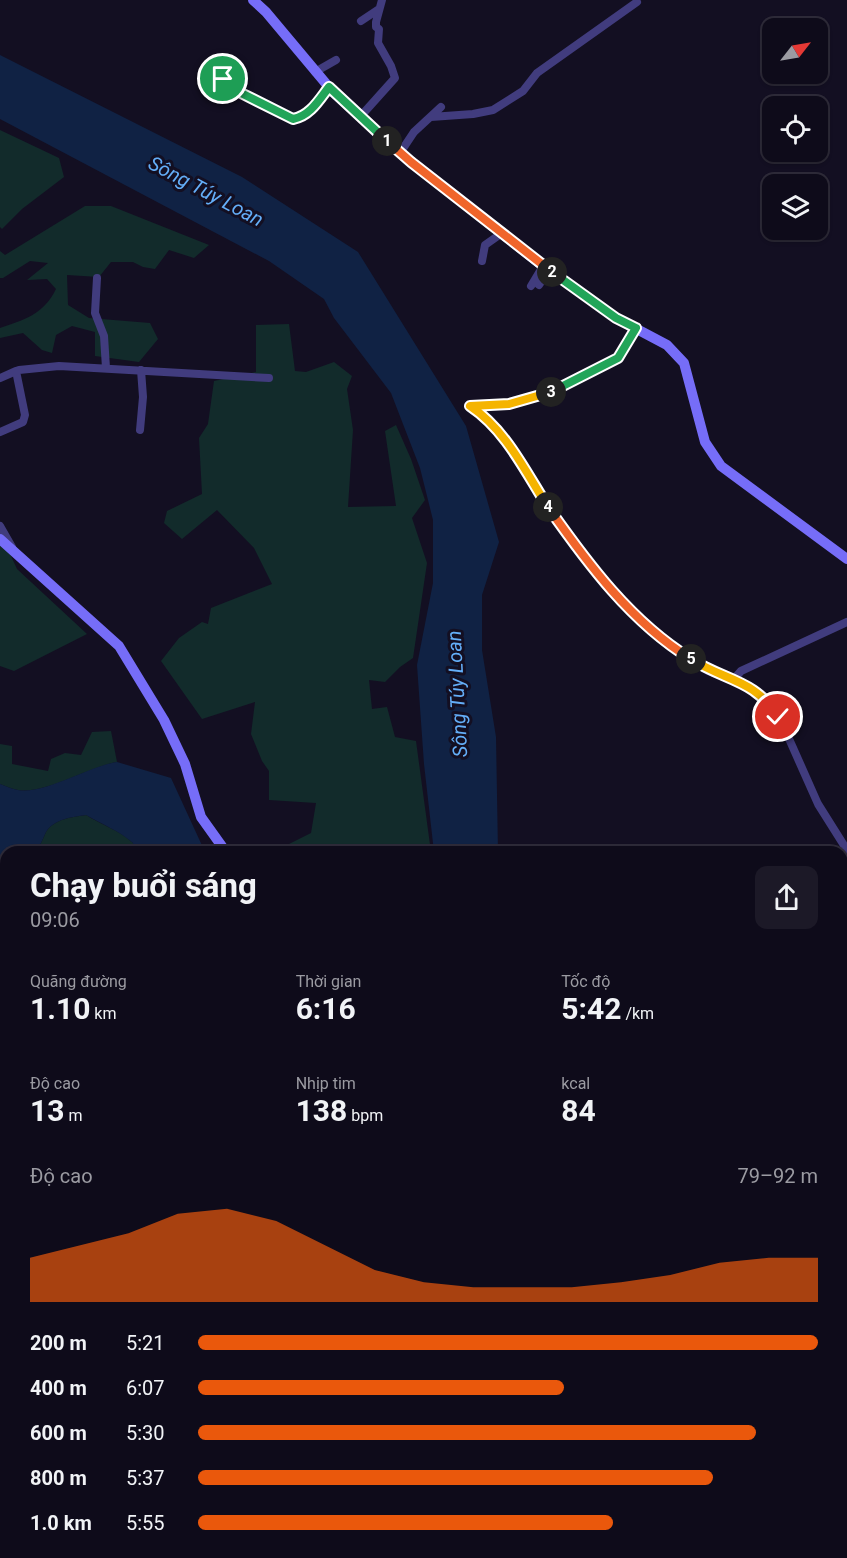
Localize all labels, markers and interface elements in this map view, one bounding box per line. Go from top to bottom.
north arrow [762,18,828,84]
map controls [762,18,828,240]
pin [197,53,248,104]
icon: arrive [206,62,239,95]
button: locate [762,96,828,162]
pin: 1 [372,126,402,156]
text: 1 [382,131,392,150]
water label: Sông Túy Loan [144,151,268,231]
button: layers [762,174,828,240]
pin: 2 [537,257,567,287]
text: 2 [547,262,557,281]
pin: 3 [536,377,566,407]
text: 3 [546,382,556,401]
pin: 4 [533,492,563,522]
text: 4 [543,497,553,516]
water label: Sông Túy Loan [442,630,472,758]
pin: 5 [676,644,706,674]
text: 5 [686,649,696,668]
pin [752,691,803,742]
icon: check [761,700,794,733]
text: Chạy buổi sáng [30,866,257,905]
button: share [755,866,818,929]
text: 09:06 [30,908,80,932]
text: Quãng đường [30,972,127,991]
text: Thời gian [296,972,361,991]
text: Tốc độ [561,972,610,991]
text: 1.10 [30,991,90,1026]
text: 6:16 [296,991,356,1026]
text: 5:42 [561,991,621,1026]
text: km [90,1004,116,1023]
text: /km [621,1004,654,1023]
text: Độ cao [30,1074,80,1093]
text: Nhịp tim [296,1074,356,1093]
text: kcal [561,1074,590,1093]
text: 13 [30,1093,64,1128]
text: 138 [296,1093,347,1128]
text: 84 [561,1093,596,1128]
text: m [64,1106,82,1125]
text: bpm [347,1106,383,1125]
text: Độ cao [30,1164,93,1188]
text: 79–92 m [737,1164,818,1188]
text: 200 m [30,1331,87,1355]
text: 5:21 [126,1331,165,1355]
text: 400 m [30,1376,87,1400]
text: 6:07 [126,1376,165,1400]
text: 600 m [30,1421,87,1445]
text: 5:30 [126,1421,165,1445]
text: 800 m [30,1466,87,1490]
text: 5:37 [126,1466,165,1490]
text: 1.0 km [30,1511,92,1535]
text: 5:55 [126,1511,165,1535]

